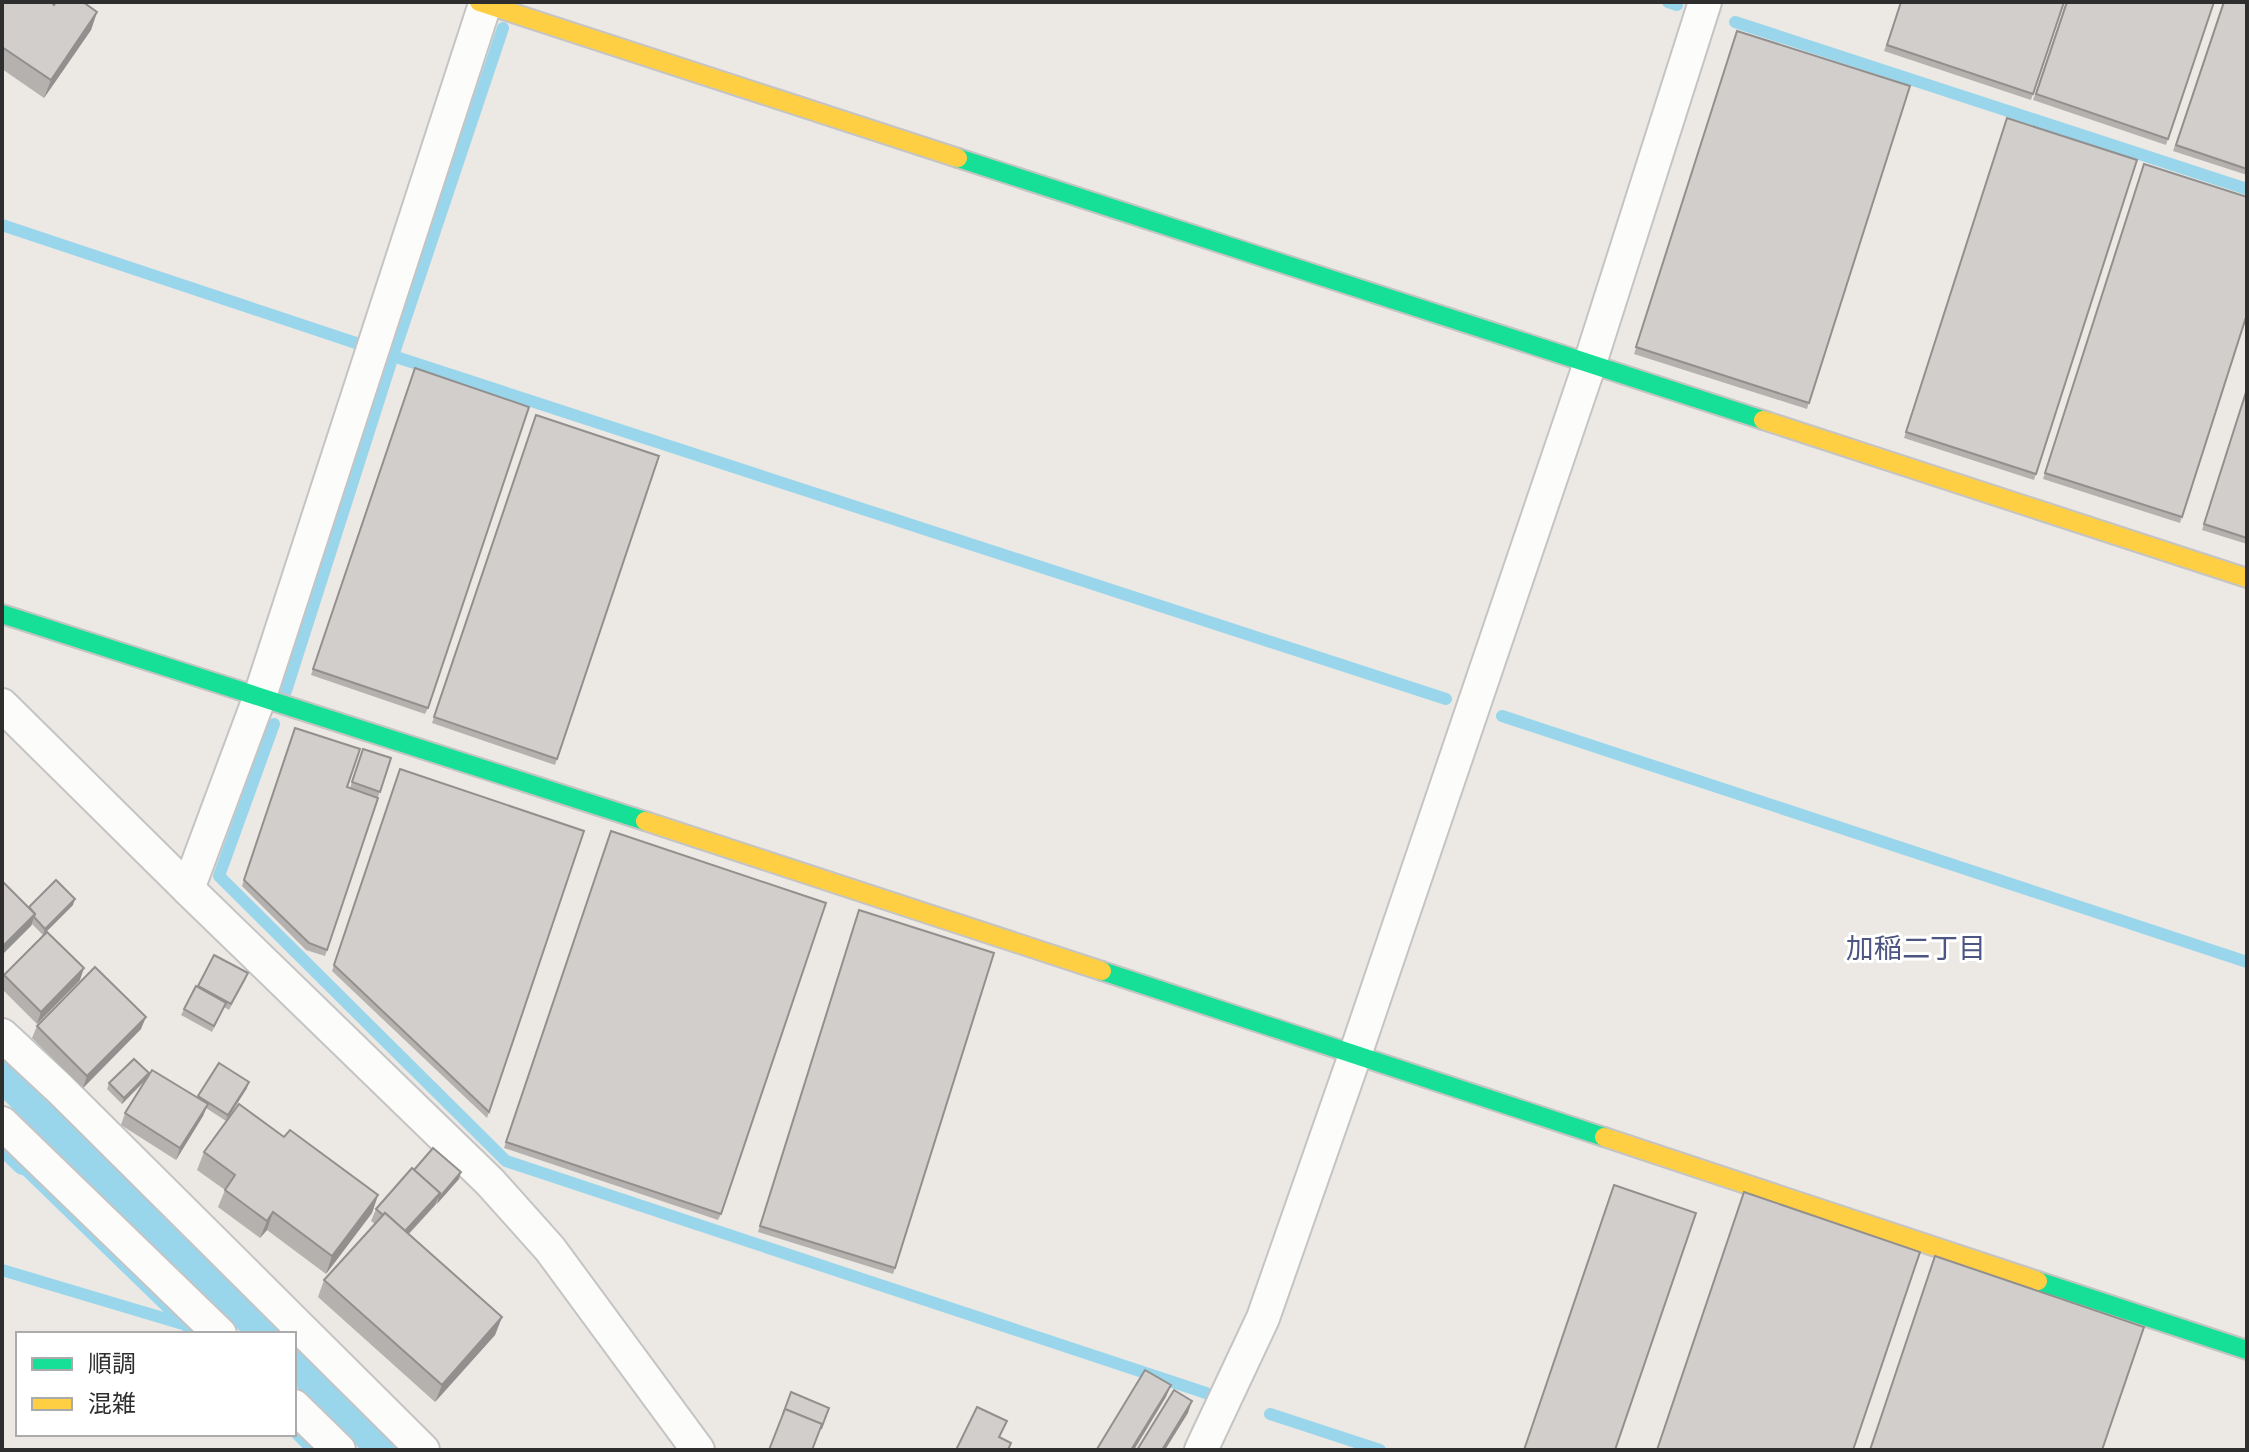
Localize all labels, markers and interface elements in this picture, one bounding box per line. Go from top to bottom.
district label: 加稲二丁目 [1846,932,1986,965]
legend [16,1332,296,1436]
text: 順調 [88,1350,136,1378]
text: 混雑 [88,1390,136,1418]

